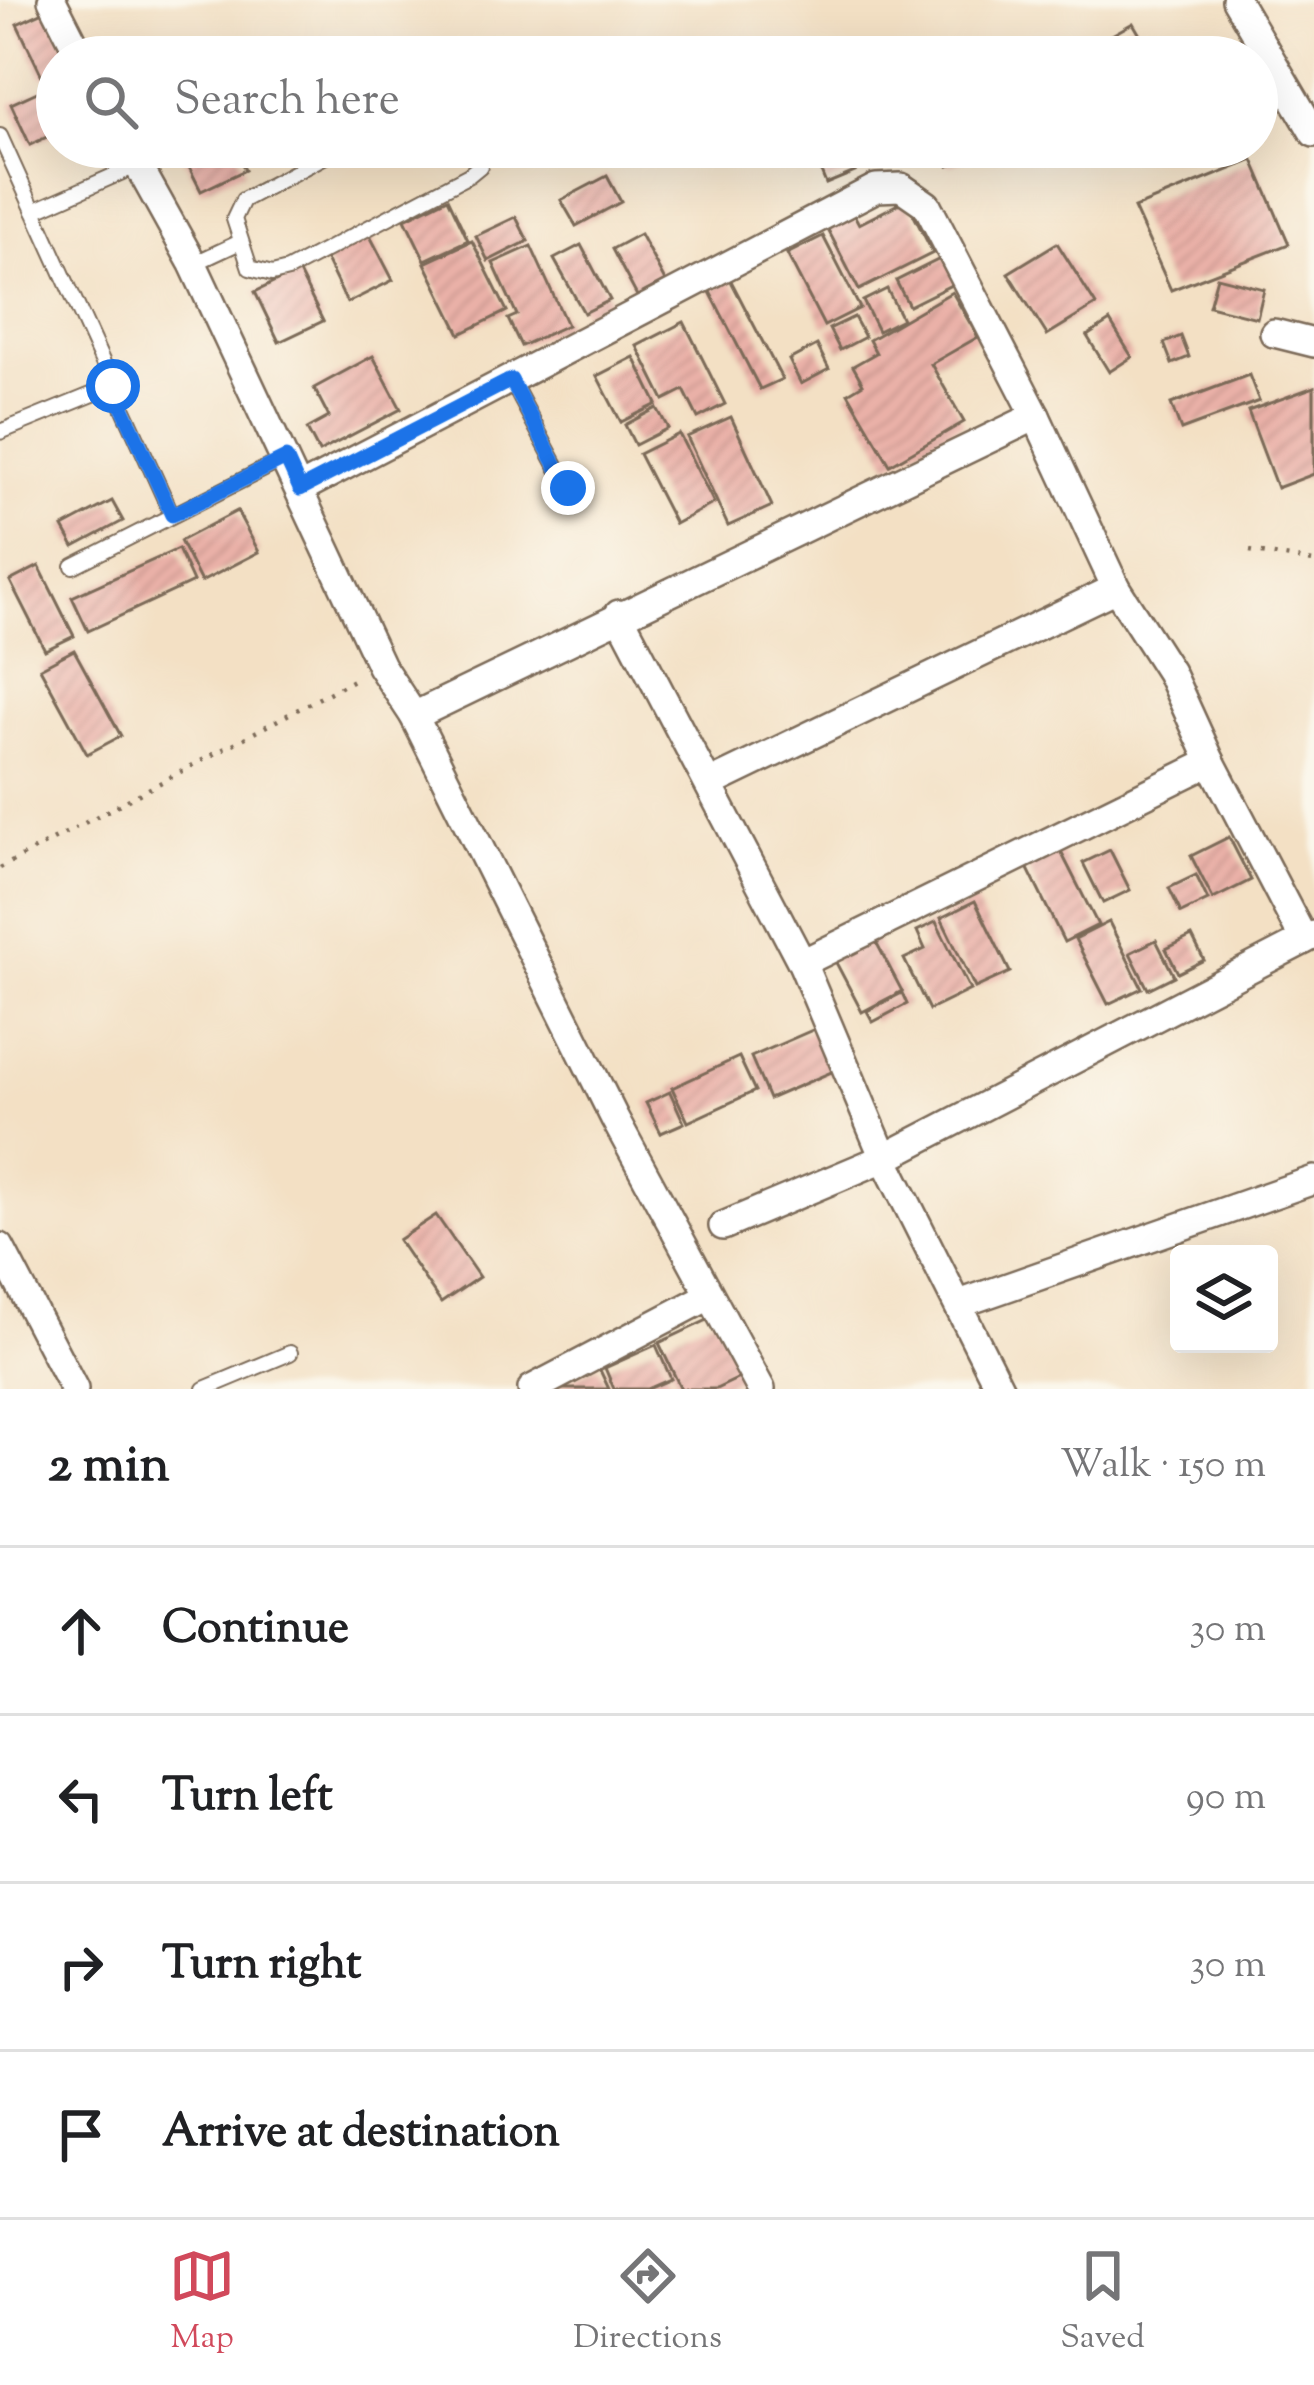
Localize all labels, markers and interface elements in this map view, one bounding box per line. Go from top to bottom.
search box [36,36,1278,168]
icon: search [78,69,144,135]
text: Search here [174,70,400,135]
route start [86,359,140,413]
route end [541,461,595,515]
map controls [1170,1245,1278,1353]
button: layers [1170,1245,1278,1353]
text: 2 min [48,1431,170,1504]
text: Walk · 150 m [1060,1439,1266,1495]
icon: ahead [48,1598,114,1664]
text: Continue [162,1598,349,1663]
text: 30 m [1189,1603,1266,1659]
icon: left [48,1766,114,1832]
text: Turn left [162,1766,333,1831]
text: 90 m [1186,1771,1266,1827]
icon: right [48,1934,114,2000]
text: Turn right [162,1934,361,1999]
text: 30 m [1189,1939,1266,1995]
icon: arrive [48,2102,114,2168]
text: Arrive at destination [162,2102,560,2167]
tab: Map [169,2243,235,2363]
tab: Directions [573,2243,722,2363]
tab: Saved [1060,2243,1145,2363]

